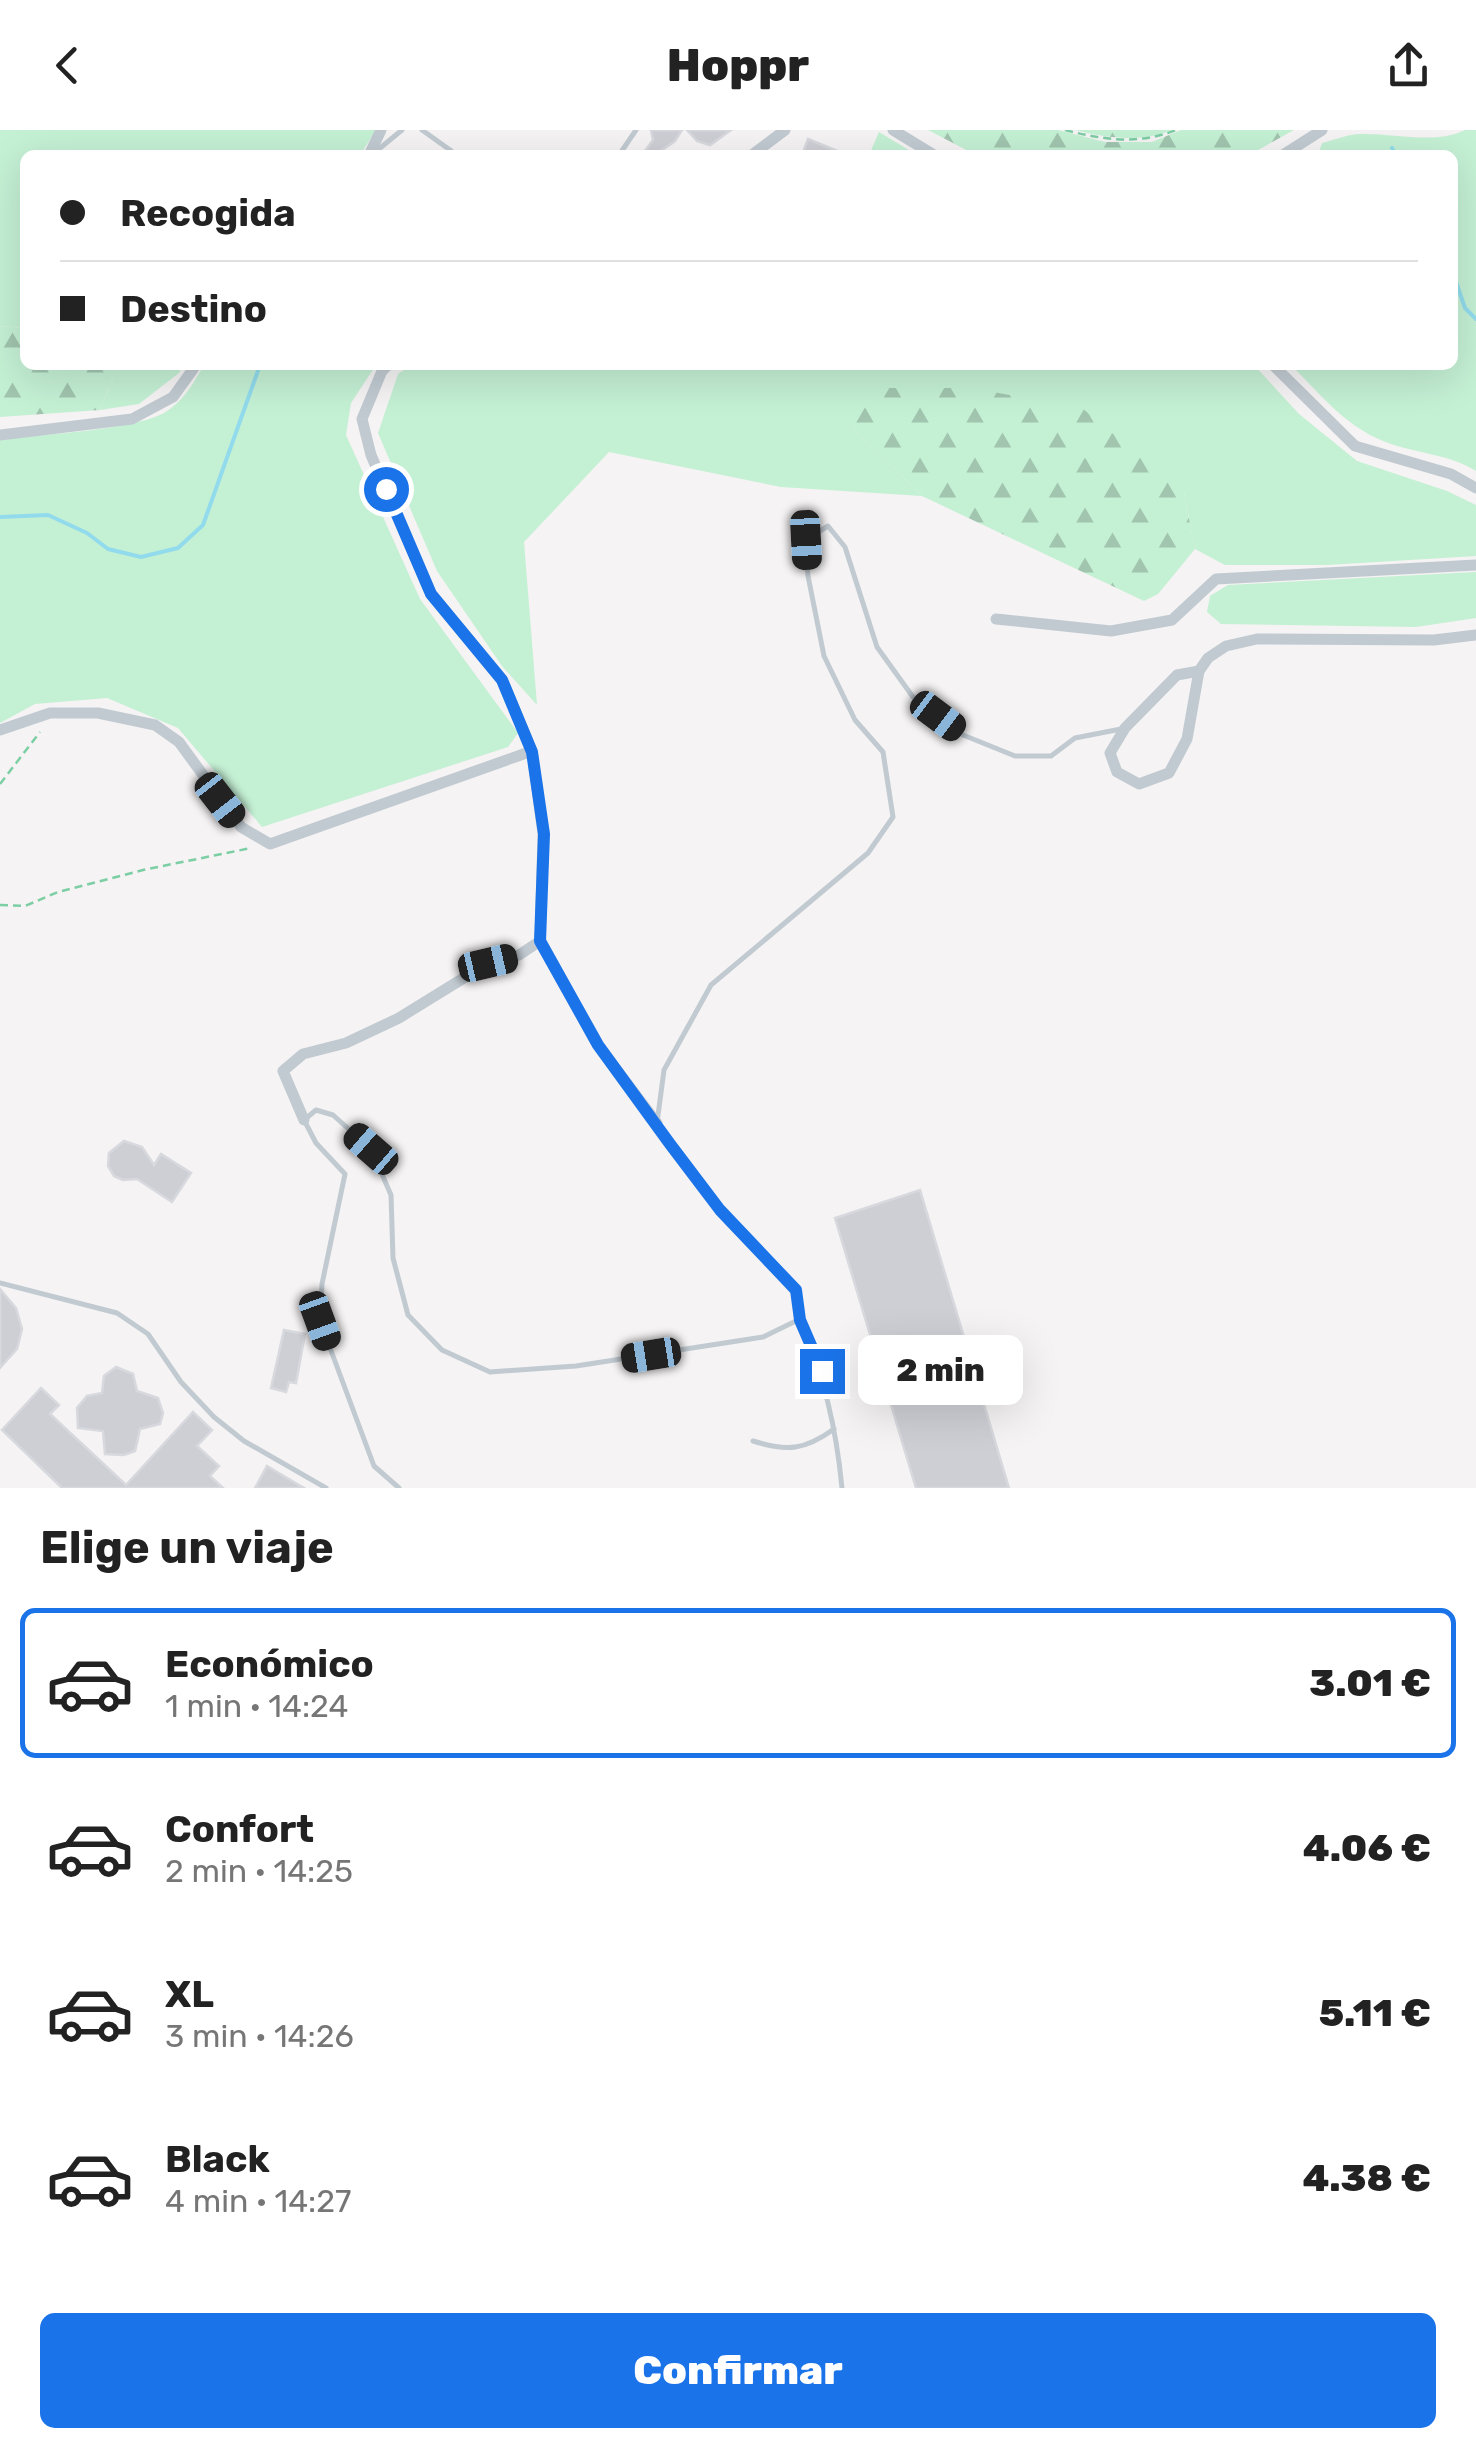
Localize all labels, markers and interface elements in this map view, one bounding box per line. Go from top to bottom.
icon: back [40,38,95,93]
icon: share [1381,38,1436,93]
text: Hoppr [667,39,809,92]
text: Recogida [120,190,296,236]
text: Destino [120,286,267,332]
route start [364,467,409,512]
car [789,509,823,571]
car [905,686,971,746]
car [190,767,250,833]
car [455,942,521,984]
car [339,1118,403,1180]
car [296,1288,344,1354]
car [619,1335,683,1375]
callout: 2 min [857,1336,1022,1406]
route end [800,1349,845,1394]
text: 2 min [896,1351,985,1389]
text: Elige un viaje [40,1521,334,1574]
icon: car [45,1638,135,1728]
text: Económico [165,1641,374,1687]
text: 3.01 € [1309,1660,1431,1706]
text: 1 min · 14:24 [165,1687,348,1725]
icon: car [45,1803,135,1893]
text: Confort [165,1806,314,1852]
text: 4.06 € [1303,1825,1431,1871]
text: 2 min · 14:25 [165,1852,353,1890]
icon: car [45,1968,135,2058]
text: XL [165,1971,214,2017]
text: 5.11 € [1319,1990,1431,2036]
text: 3 min · 14:26 [165,2017,354,2055]
icon: car [45,2133,135,2223]
text: Black [165,2136,270,2182]
text: 4.38 € [1302,2155,1431,2201]
text: 4 min · 14:27 [165,2182,352,2220]
button: Confirmar [40,2313,1436,2428]

